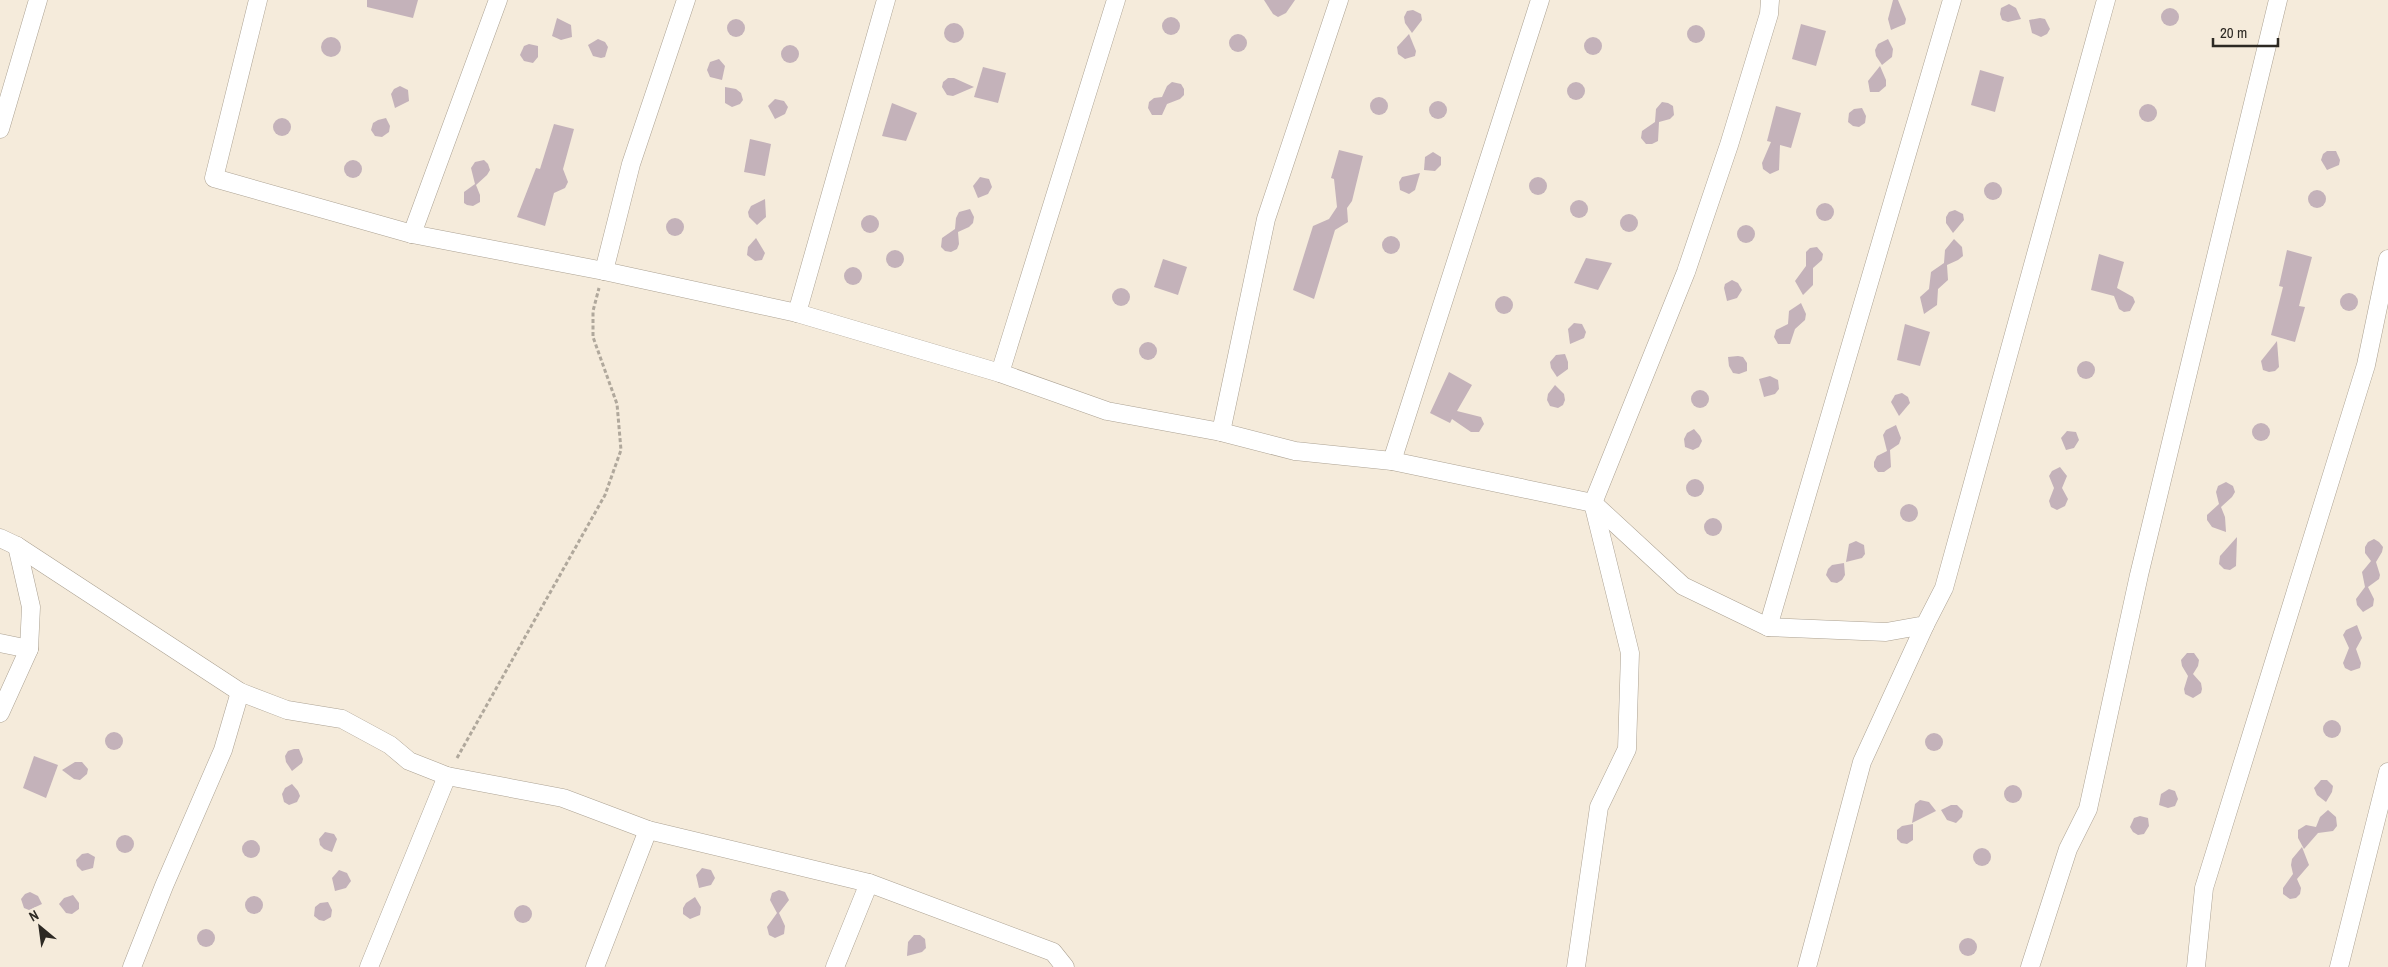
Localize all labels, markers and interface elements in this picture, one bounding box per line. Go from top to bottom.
scale bar [2213,15,2278,47]
text: 20 m [2220,22,2247,43]
north arrow [15,902,65,952]
text: N [26,906,42,926]

